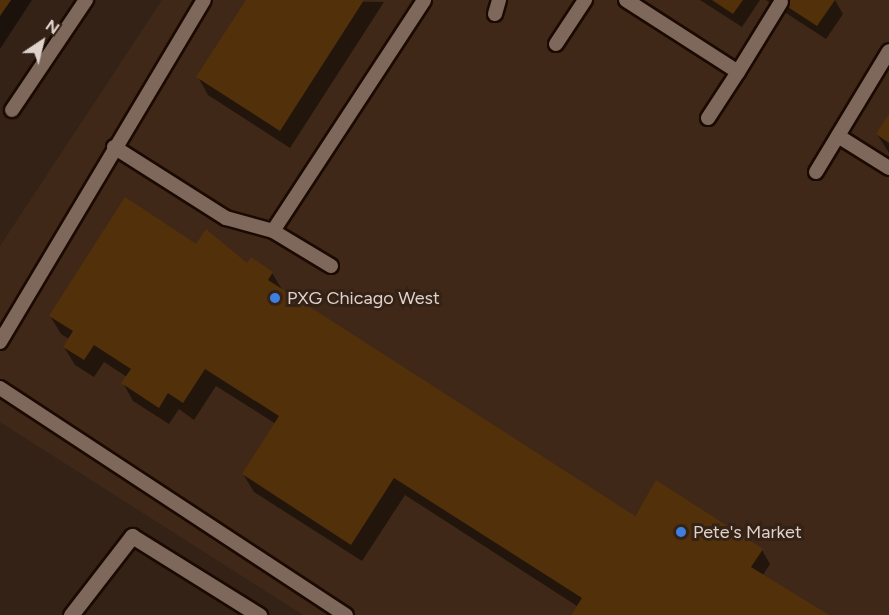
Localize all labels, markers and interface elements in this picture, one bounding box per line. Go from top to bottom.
north arrow [12,12,72,72]
text: N [42,16,63,38]
place label: PXG Chicago West [287,287,440,309]
marker: PXG Chicago West [268,291,282,305]
place label: Pete's Market [693,521,802,543]
marker: Pete's Market [674,525,688,539]

